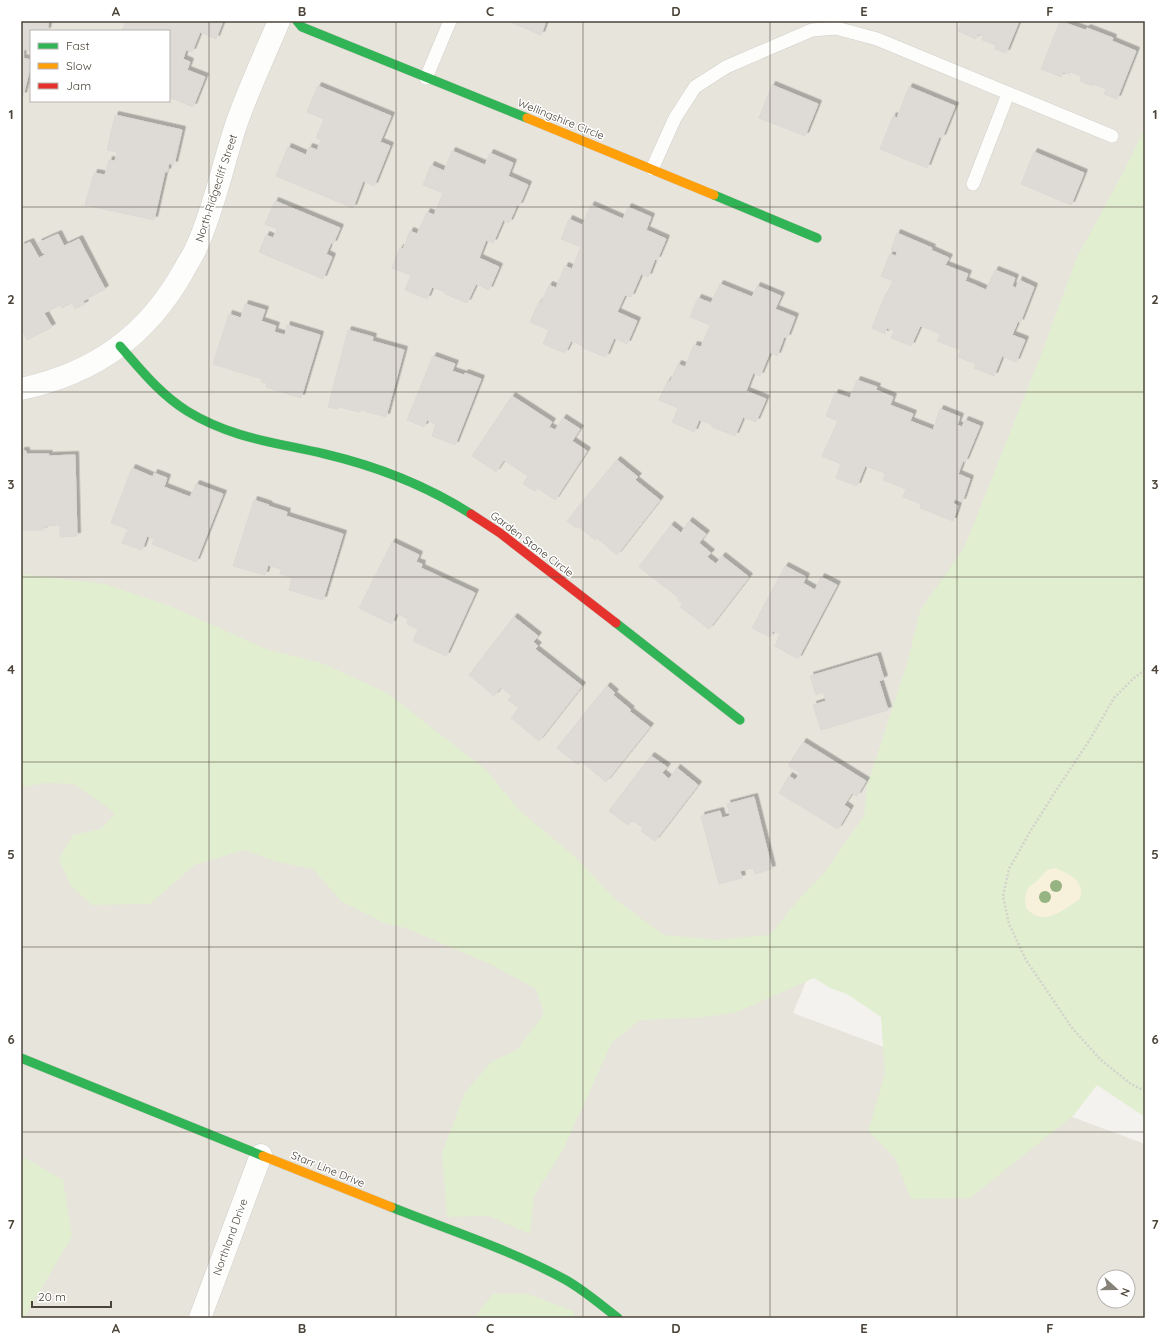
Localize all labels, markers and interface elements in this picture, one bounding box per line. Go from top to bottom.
text: A [112,3,121,19]
text: B [298,3,306,19]
text: C [486,3,494,19]
text: D [671,3,681,19]
text: E [860,3,868,19]
text: F [1046,3,1054,19]
legend [30,30,170,102]
text: Fast [66,38,90,53]
text: Slow [66,58,92,73]
text: Jam [66,78,91,93]
street label: Wellingshire Circle [516,95,606,143]
text: 1 [8,106,14,122]
text: 1 [1152,106,1158,122]
street label: North Ridgecliff Street [192,132,240,244]
text: 2 [7,291,15,307]
text: 2 [1151,291,1159,307]
text: 3 [8,476,15,492]
text: 3 [1152,476,1159,492]
street label: Garden Stone Circle [488,508,576,580]
text: 4 [7,661,15,677]
text: 4 [1151,661,1159,677]
text: 5 [7,846,15,862]
text: 5 [1151,846,1159,862]
text: 6 [7,1031,15,1047]
text: 6 [1151,1031,1159,1047]
street label: Starr Line Drive [289,1148,367,1190]
street label: Northland Drive [210,1197,250,1277]
text: 7 [7,1216,15,1232]
text: 7 [1151,1216,1159,1232]
north arrow [1096,1269,1136,1309]
scale bar [32,1283,111,1309]
text: N [1117,1286,1133,1299]
text: 20 m [38,1289,66,1304]
text: A [112,1320,121,1336]
text: B [298,1320,306,1336]
text: C [486,1320,494,1336]
text: D [671,1320,681,1336]
text: E [860,1320,868,1336]
text: F [1046,1320,1054,1336]

